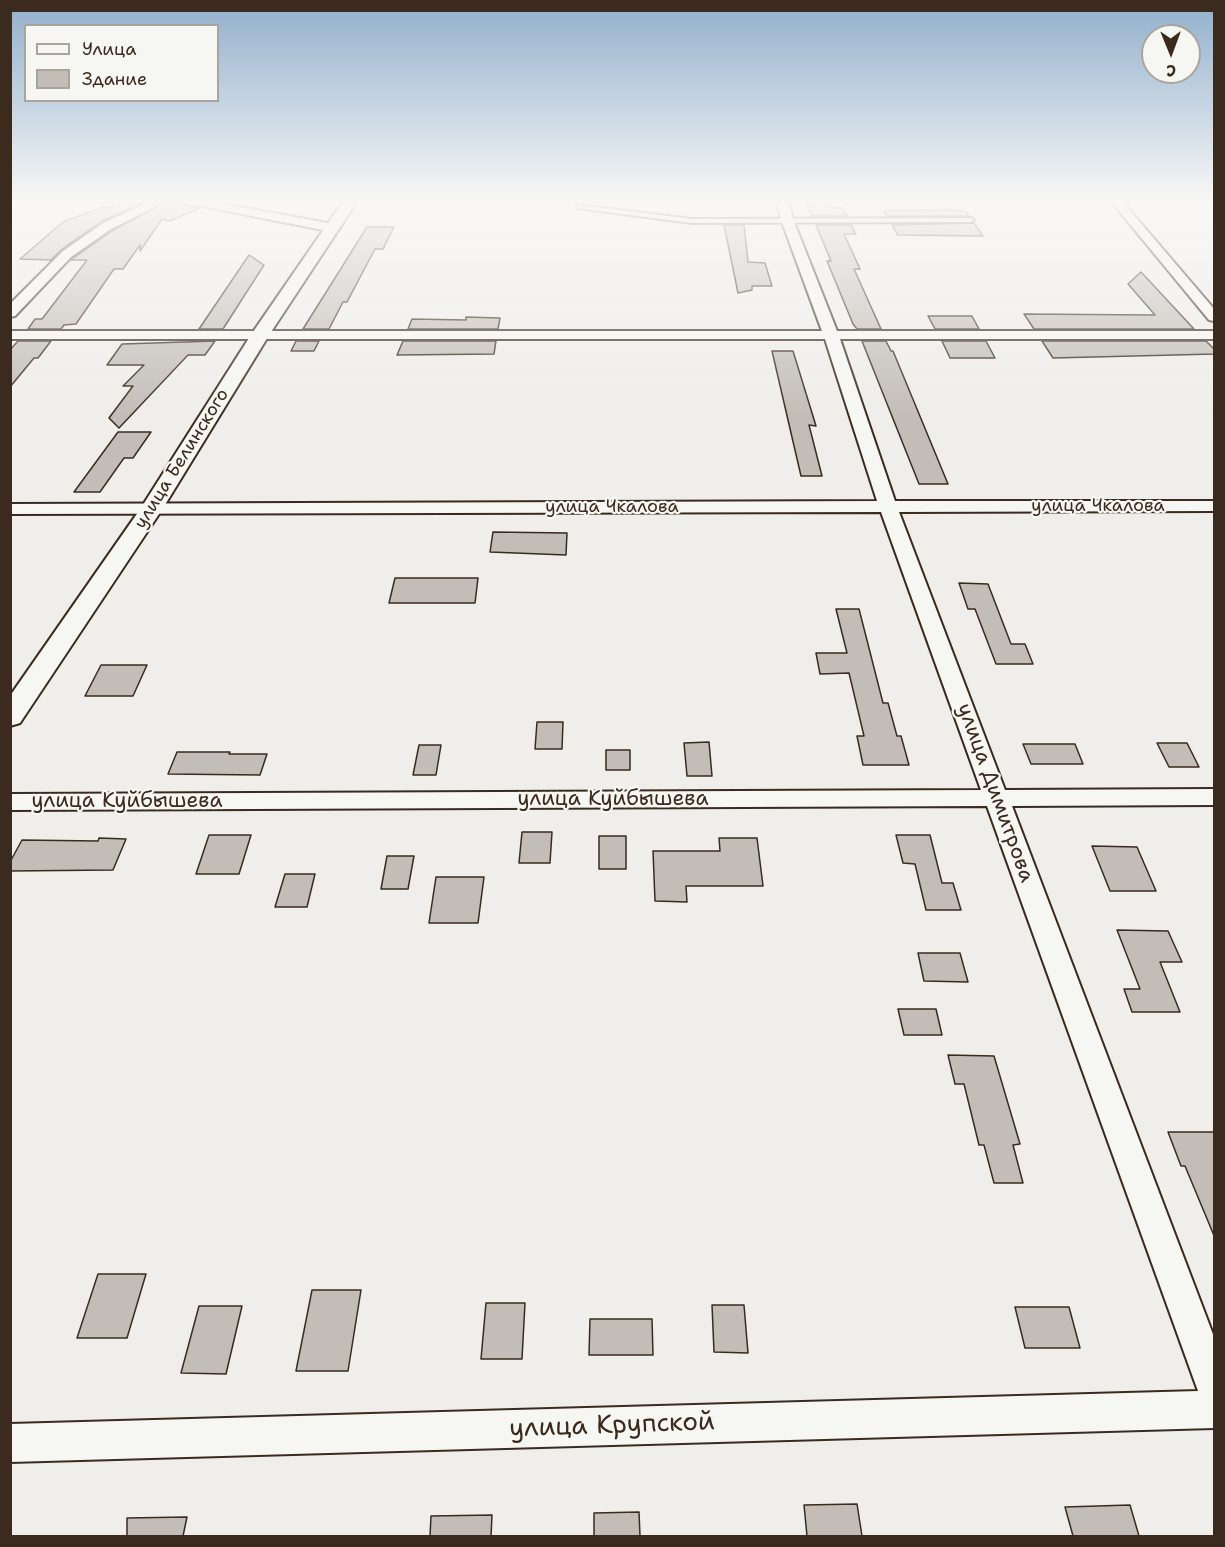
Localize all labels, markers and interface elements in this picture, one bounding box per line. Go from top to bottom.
legend [24,24,219,102]
north arrow [1141,24,1201,84]
text: Улица [82,37,136,61]
text: С [1166,60,1176,81]
text: Здание [82,67,147,91]
street label: улица Белинского [130,385,234,533]
street label: улица Чкалова [1031,495,1165,517]
street label: улица Чкалова [545,496,679,518]
street label: улица Димитрова [951,700,1039,886]
street label: улица Куйбышева [518,787,708,813]
street label: улица Куйбышева [32,789,222,815]
street label: улица Крупской [509,1407,715,1445]

